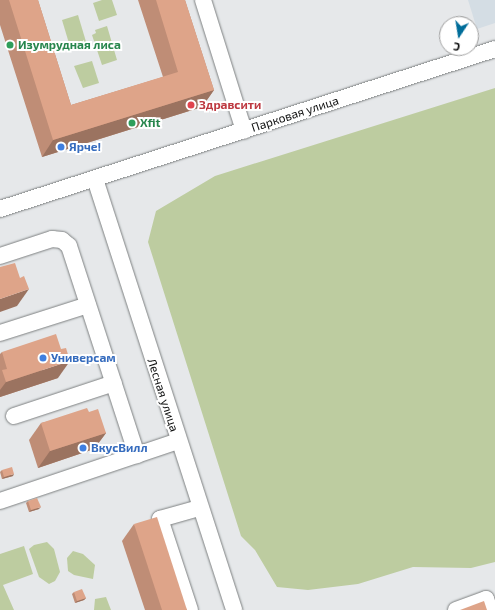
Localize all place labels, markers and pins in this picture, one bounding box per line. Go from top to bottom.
place label: Изумрудная лиса [18,38,121,52]
marker: Изумрудная лиса [5,40,15,50]
place label: Здравсити [199,98,261,112]
marker: Здравсити [186,100,196,110]
place label: Xfit [140,116,160,130]
marker: Xfit [127,118,137,128]
place label: Ярче! [69,140,101,154]
marker: Ярче! [56,142,66,152]
place label: Универсам [51,351,116,365]
marker: Универсам [38,353,48,363]
place label: ВкусВилл [91,441,148,455]
marker: ВкусВилл [78,443,88,453]

